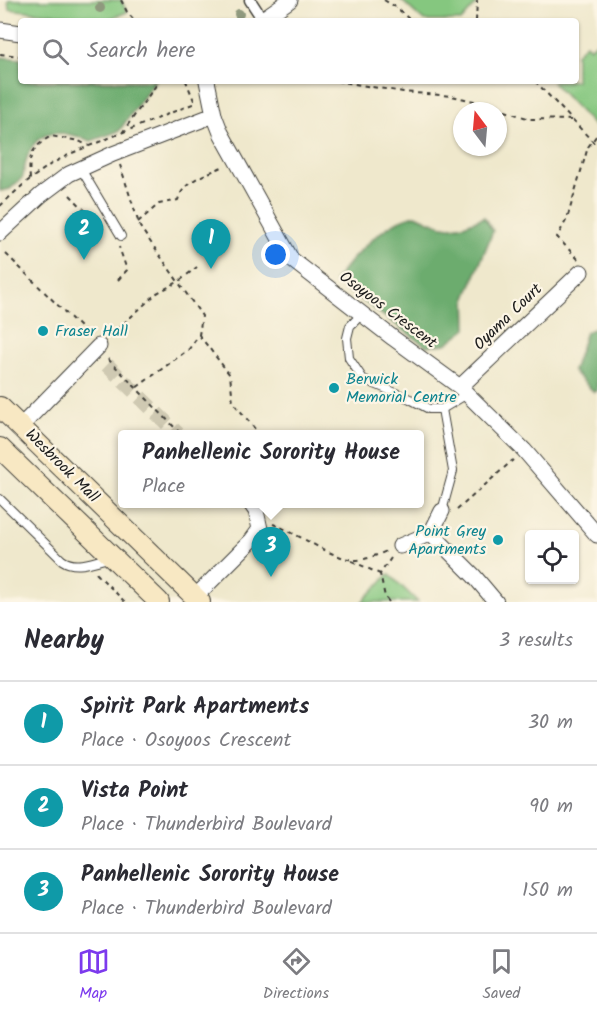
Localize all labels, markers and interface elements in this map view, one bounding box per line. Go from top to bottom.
search box [18,18,579,84]
text: Search here [87,34,195,69]
icon: search [39,35,72,68]
north arrow [453,102,507,156]
pin: 2 [64,210,104,260]
pin: 1 [192,220,230,269]
your location [261,240,290,269]
street label: Osoyoos Crescent [334,265,443,356]
street label: Oyama Court [468,277,549,356]
place label: Fraser Hall [55,319,128,344]
marker: Fraser Hall [36,324,50,338]
place label: Berwick Memorial Centre [346,367,457,410]
marker: Berwick Memorial Centre [327,381,341,395]
street label: Wesbrook Mall [19,423,105,509]
popup [118,430,424,508]
text: Panhellenic Sorority House [142,436,400,471]
text: Place [142,471,185,503]
place label: Point Grey Apartments [408,519,486,562]
pin: 3 [252,528,290,577]
map controls [525,530,579,584]
button: locate [525,530,579,584]
marker: Point Grey Apartments [491,533,505,547]
text: Nearby [24,620,104,662]
text: 3 results [499,625,573,657]
text: Spirit Park Apartments [81,690,309,725]
text: 1 [40,707,47,739]
text: 30 m [528,707,573,739]
text: Place · Osoyoos Crescent [81,725,291,757]
text: Vista Point [81,774,188,809]
text: 2 [38,791,49,823]
text: 90 m [529,791,573,823]
text: Place · Thunderbird Boulevard [81,809,332,841]
text: Panhellenic Sorority House [81,858,339,893]
text: 3 [38,875,49,907]
text: 150 m [522,875,573,907]
text: Place · Thunderbird Boulevard [81,893,332,925]
tab: Map [77,945,110,1006]
tab: Directions [263,945,329,1006]
tab: Saved [482,945,520,1006]

